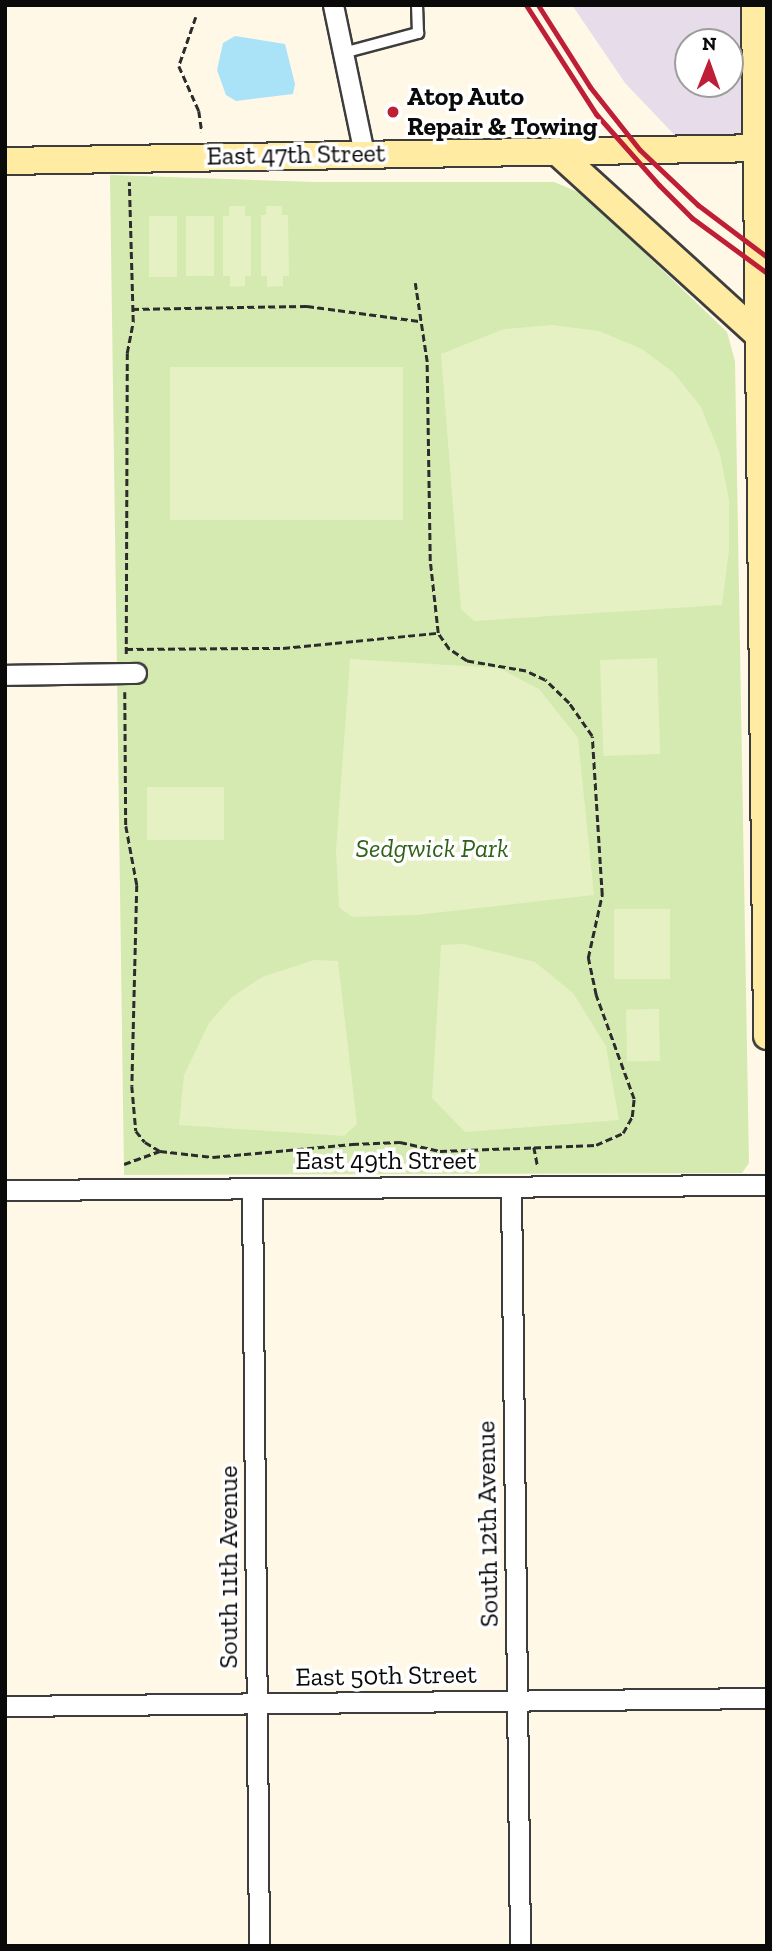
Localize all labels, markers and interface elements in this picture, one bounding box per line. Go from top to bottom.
north arrow [674,28,744,98]
text: N [702,32,717,55]
place label: Atop Auto Repair & Towing [407,81,598,142]
marker: Atop Auto Repair & Towing [385,104,401,120]
street label: East 47th Street [206,138,386,172]
park label: Sedgwick Park [355,833,509,865]
street label: East 49th Street [295,1145,477,1177]
street label: South 12th Avenue [471,1420,505,1628]
street label: South 11th Avenue [213,1465,245,1669]
street label: East 50th Street [295,1659,477,1693]

